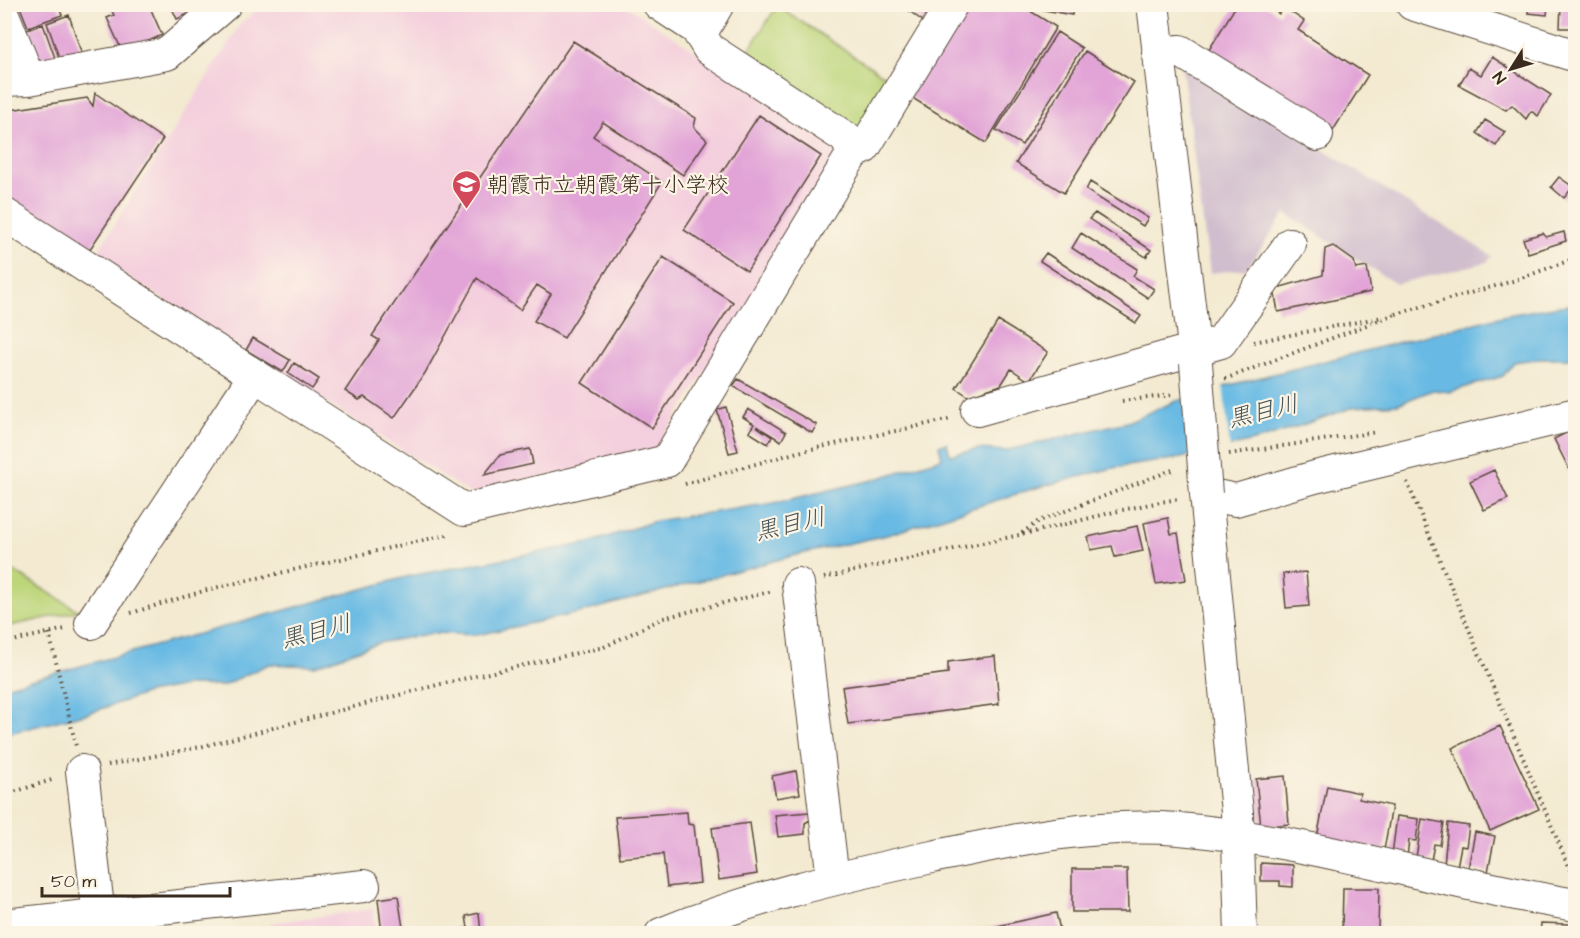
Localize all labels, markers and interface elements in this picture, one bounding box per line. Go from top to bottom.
north arrow [1481,39,1541,99]
text: N [1488,67,1512,88]
school or university icon: 朝霞市立朝霞第十小学校 [450,168,482,210]
place label: 朝霞市立朝霞第十小学校 [487,170,729,201]
water label: 黒目川 [1224,387,1302,437]
water label: 黒目川 [751,500,829,550]
water label: 黒目川 [277,607,355,657]
scale bar [42,860,230,898]
text: 50 m [51,869,96,894]

